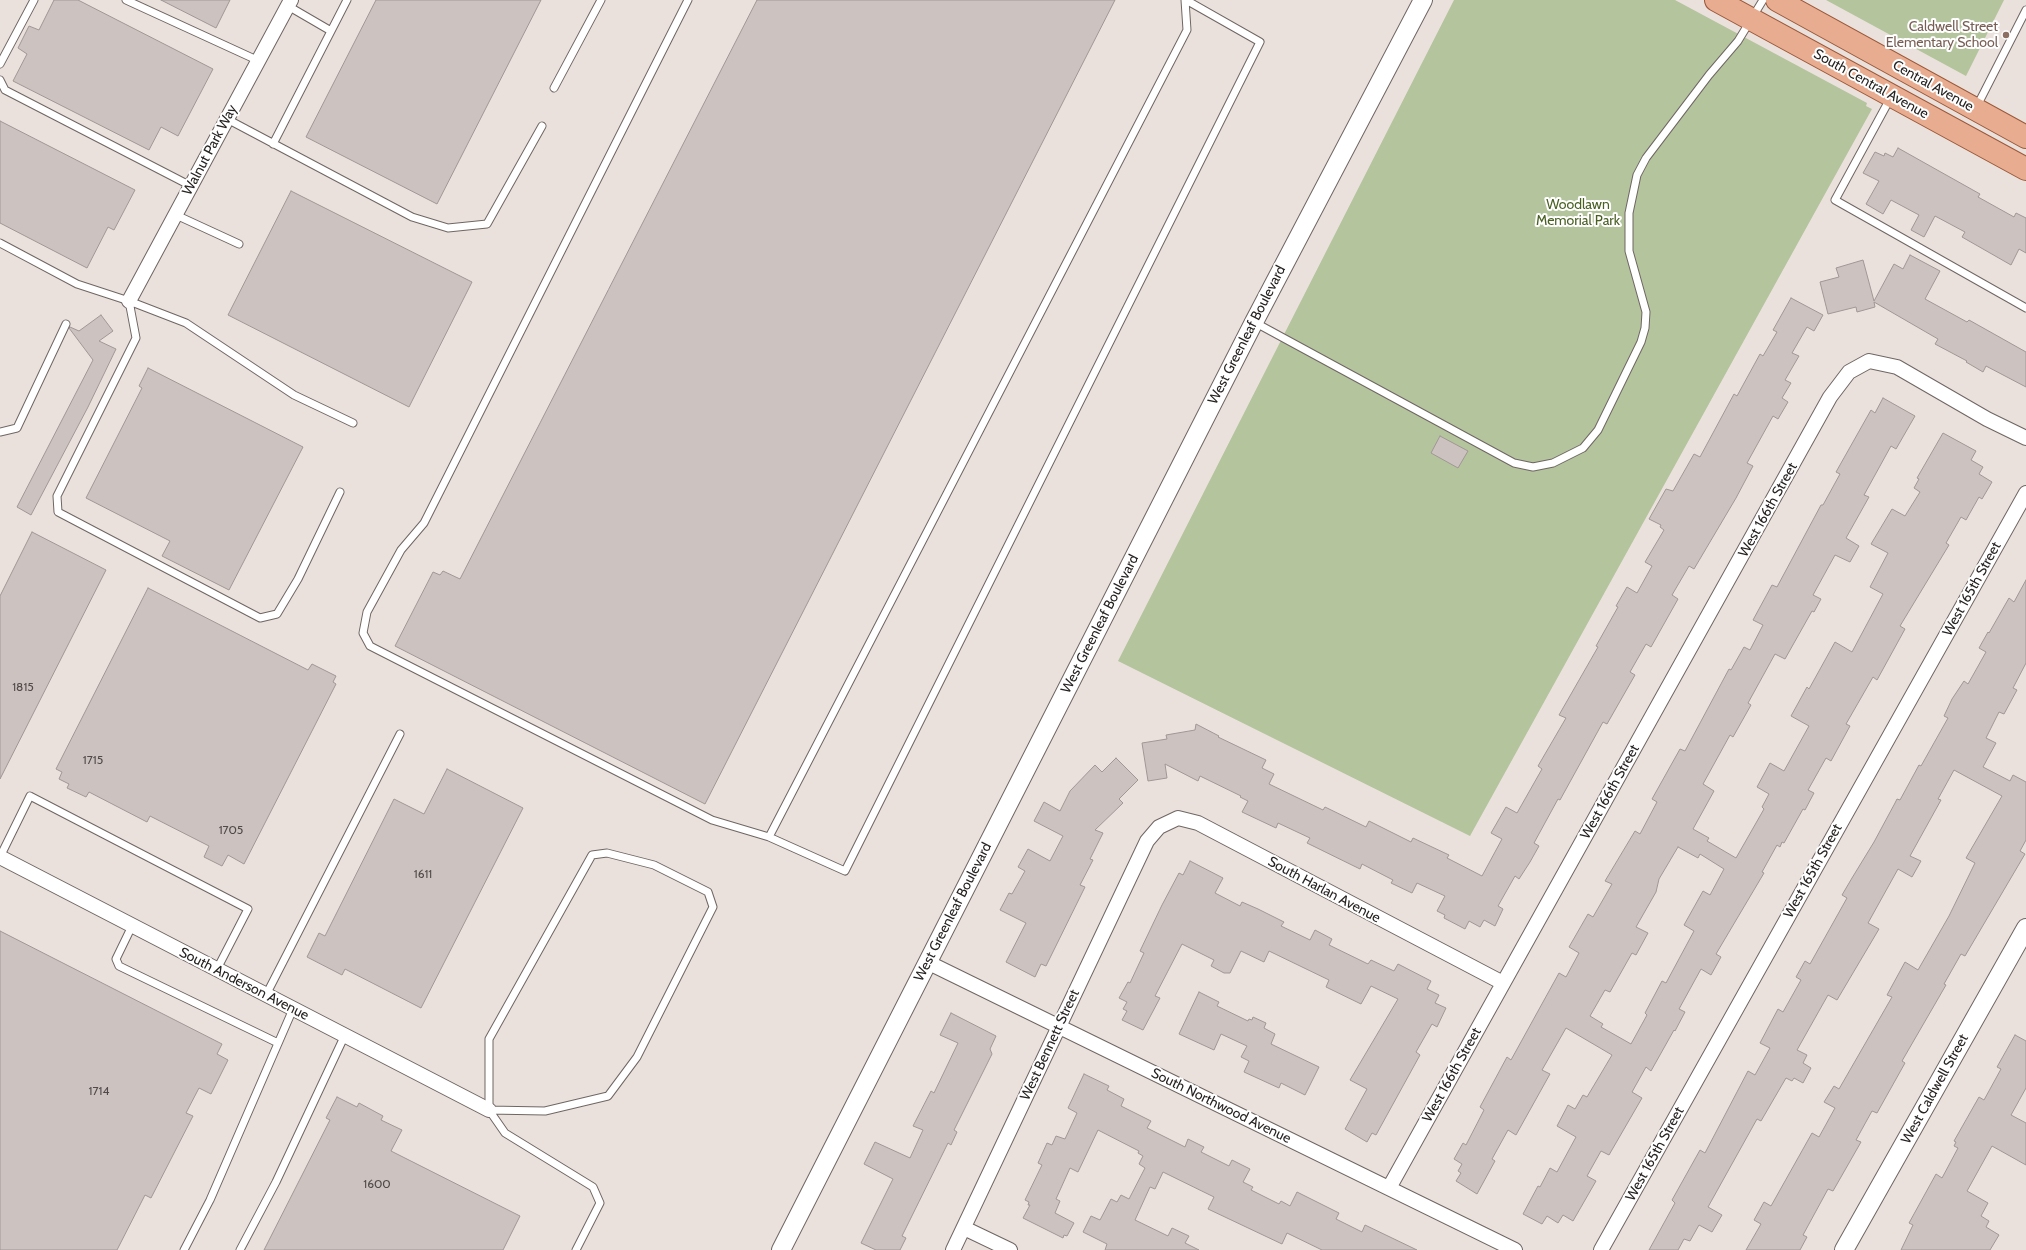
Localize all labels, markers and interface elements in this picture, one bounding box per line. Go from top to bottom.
place label: Caldwell Street Elementary School [1886,19,1998,52]
marker: Caldwell Street Elementary School [2001,30,2011,40]
street label: South Central Avenue [1811,45,1931,123]
street label: Central Avenue [1890,57,1976,115]
street label: Walnut Park Way [179,102,241,198]
park label: Woodlawn Memorial Park [1536,197,1620,230]
street label: West Greenleaf Boulevard [1205,263,1289,407]
street label: West 166th Street [1735,460,1801,560]
street label: West 165th Street [1939,539,2005,639]
street label: West Greenleaf Boulevard [1058,552,1142,696]
house number: 1815 [12,680,34,694]
street label: West 166th Street [1577,742,1643,842]
house number: 1715 [83,753,103,767]
street label: West 165th Street [1780,821,1846,921]
house number: 1705 [219,823,243,837]
street label: West Greenleaf Boulevard [911,840,995,984]
street label: South Harlan Avenue [1265,853,1383,927]
house number: 1611 [414,867,432,881]
street label: South Anderson Avenue [176,944,312,1024]
street label: West Bennett Street [1017,987,1083,1103]
street label: West 166th Street [1419,1025,1485,1125]
street label: West Caldwell Street [1898,1031,1972,1147]
street label: South Northwood Avenue [1148,1065,1294,1147]
house number: 1714 [89,1084,109,1098]
street label: West 165th Street [1622,1104,1688,1204]
house number: 1600 [363,1177,391,1191]

